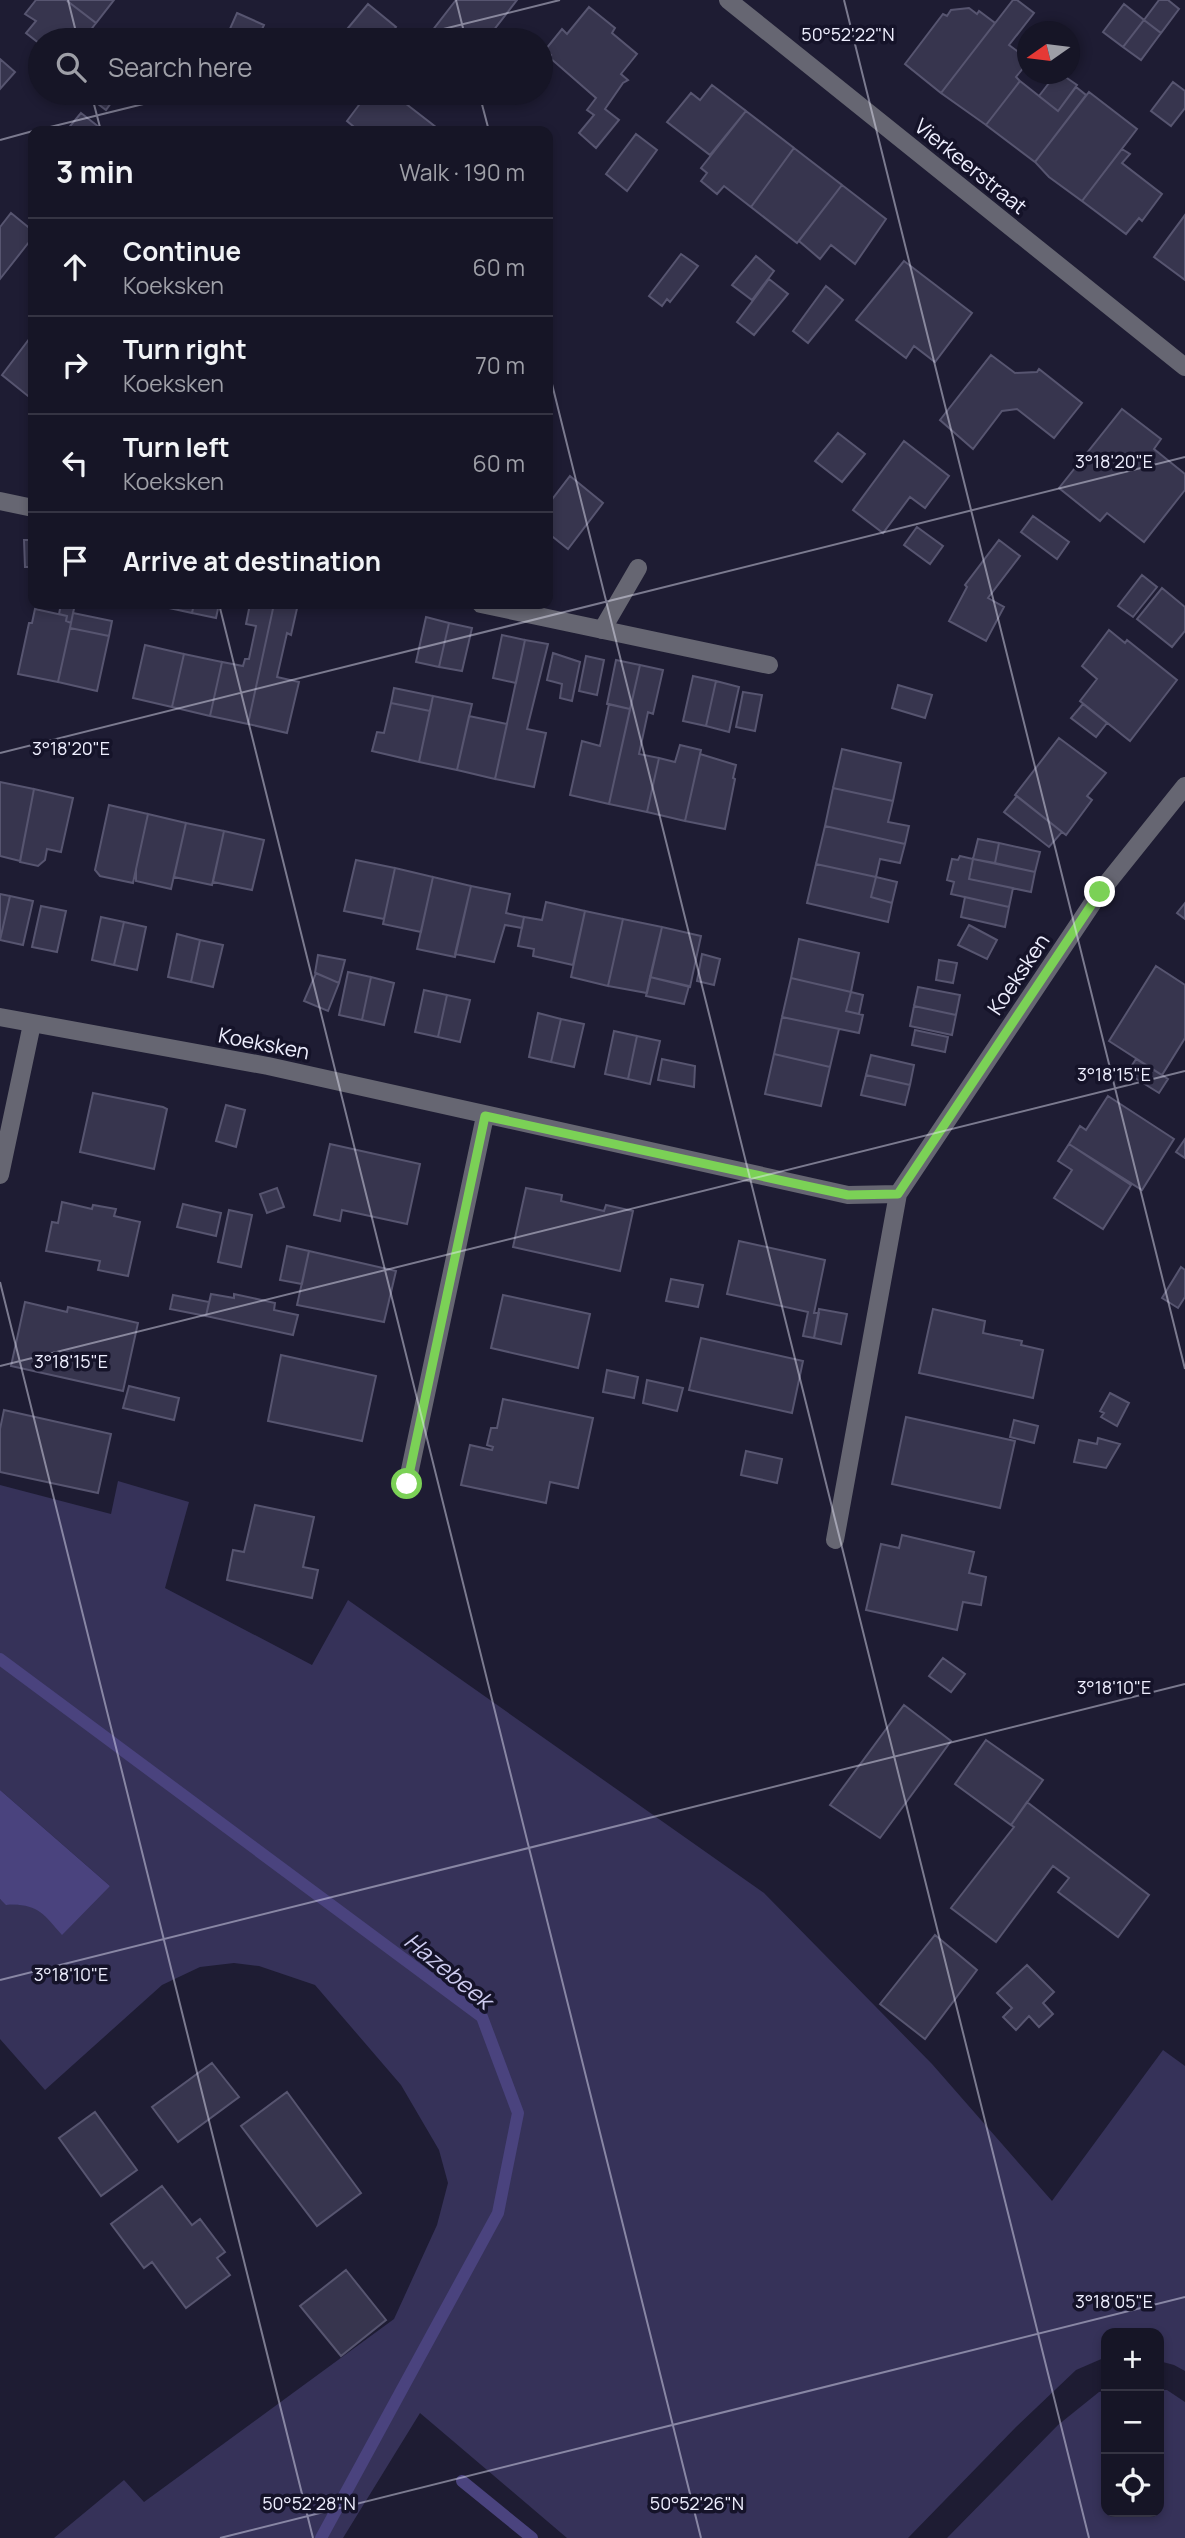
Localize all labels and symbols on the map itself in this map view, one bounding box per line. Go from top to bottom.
north arrow [1017,21,1080,84]
text: 50°52'22"N [801,22,895,46]
street label: Vierkeerstraat [909,112,1033,220]
text: 3°18'20"E [1075,449,1153,473]
text: 3°18'20"E [32,736,110,760]
route end [1084,876,1115,907]
street label: Koeksken [981,928,1055,1020]
street label: Koeksken [216,1020,312,1066]
text: 3°18'15"E [1077,1062,1151,1086]
text: 3°18'15"E [34,1349,108,1373]
route start [391,1468,422,1499]
text: 3°18'10"E [1077,1675,1151,1699]
water label: Hazebeek [398,1924,503,2018]
text: 3°18'10"E [34,1962,108,1986]
text: 3°18'05"E [1075,2289,1153,2313]
text: 50°52'28"N [262,2491,356,2515]
text: 50°52'26"N [650,2491,744,2515]

